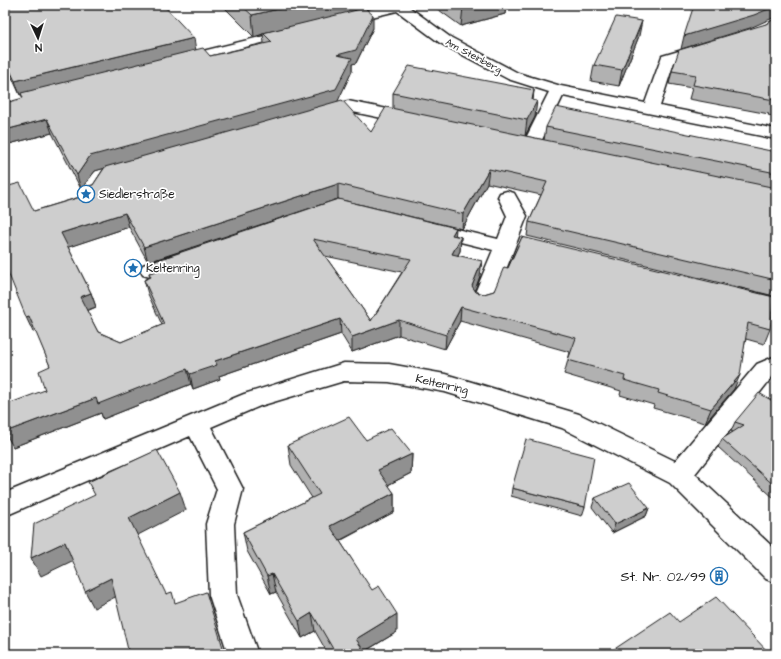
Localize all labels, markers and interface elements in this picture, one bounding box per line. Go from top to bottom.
north arrow [18,18,58,58]
street label: Am Steinberg [442,35,504,78]
text: N [35,40,43,55]
place icon: Siedlerstraße [76,184,96,204]
place label: Siedlerstraße [99,186,175,203]
place icon: Keltenring [123,258,143,278]
place label: Keltenring [146,260,200,278]
street label: Keltenring [414,370,470,400]
building icon: St. Nr. 02/99 [709,566,729,586]
place label: St. Nr. 02/99 [621,567,706,587]

